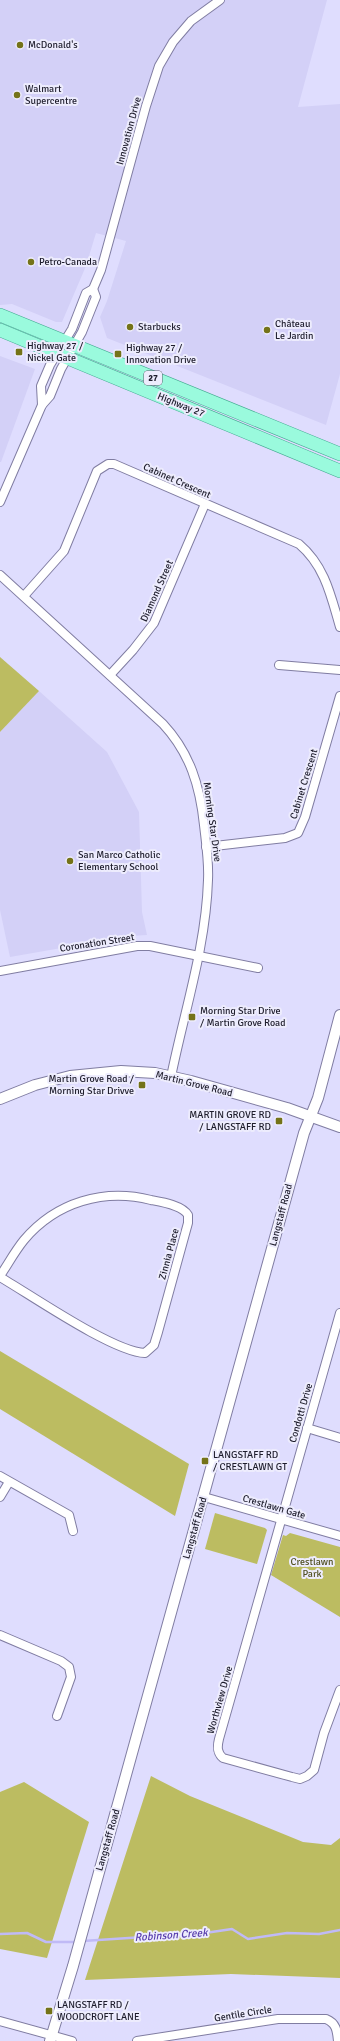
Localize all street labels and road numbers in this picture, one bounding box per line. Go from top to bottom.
street label: Innovation Drive [114,96,144,166]
road number: 27 [144,371,162,385]
street label: Highway 27 [156,390,206,420]
street label: Cabinet Crescent [141,461,213,501]
street label: Diamond Street [138,558,176,624]
street label: Cabinet Crescent [288,747,321,821]
street label: Morning Star Drive [200,781,224,863]
street label: Coronation Street [59,931,136,955]
street label: Martin Grove Road [154,1069,234,1099]
street label: Langstaff Road [267,1183,295,1247]
street label: Zinnia Place [156,1227,182,1281]
street label: Condotti Drive [287,1382,315,1444]
street label: Crestlawn Gate [241,1492,307,1522]
street label: Langstaff Road [180,1496,210,1560]
street label: Worthview Drive [205,1665,235,1735]
street label: Langstaff Road [93,1808,123,1872]
street label: Gentile Circle [213,2004,273,2024]

